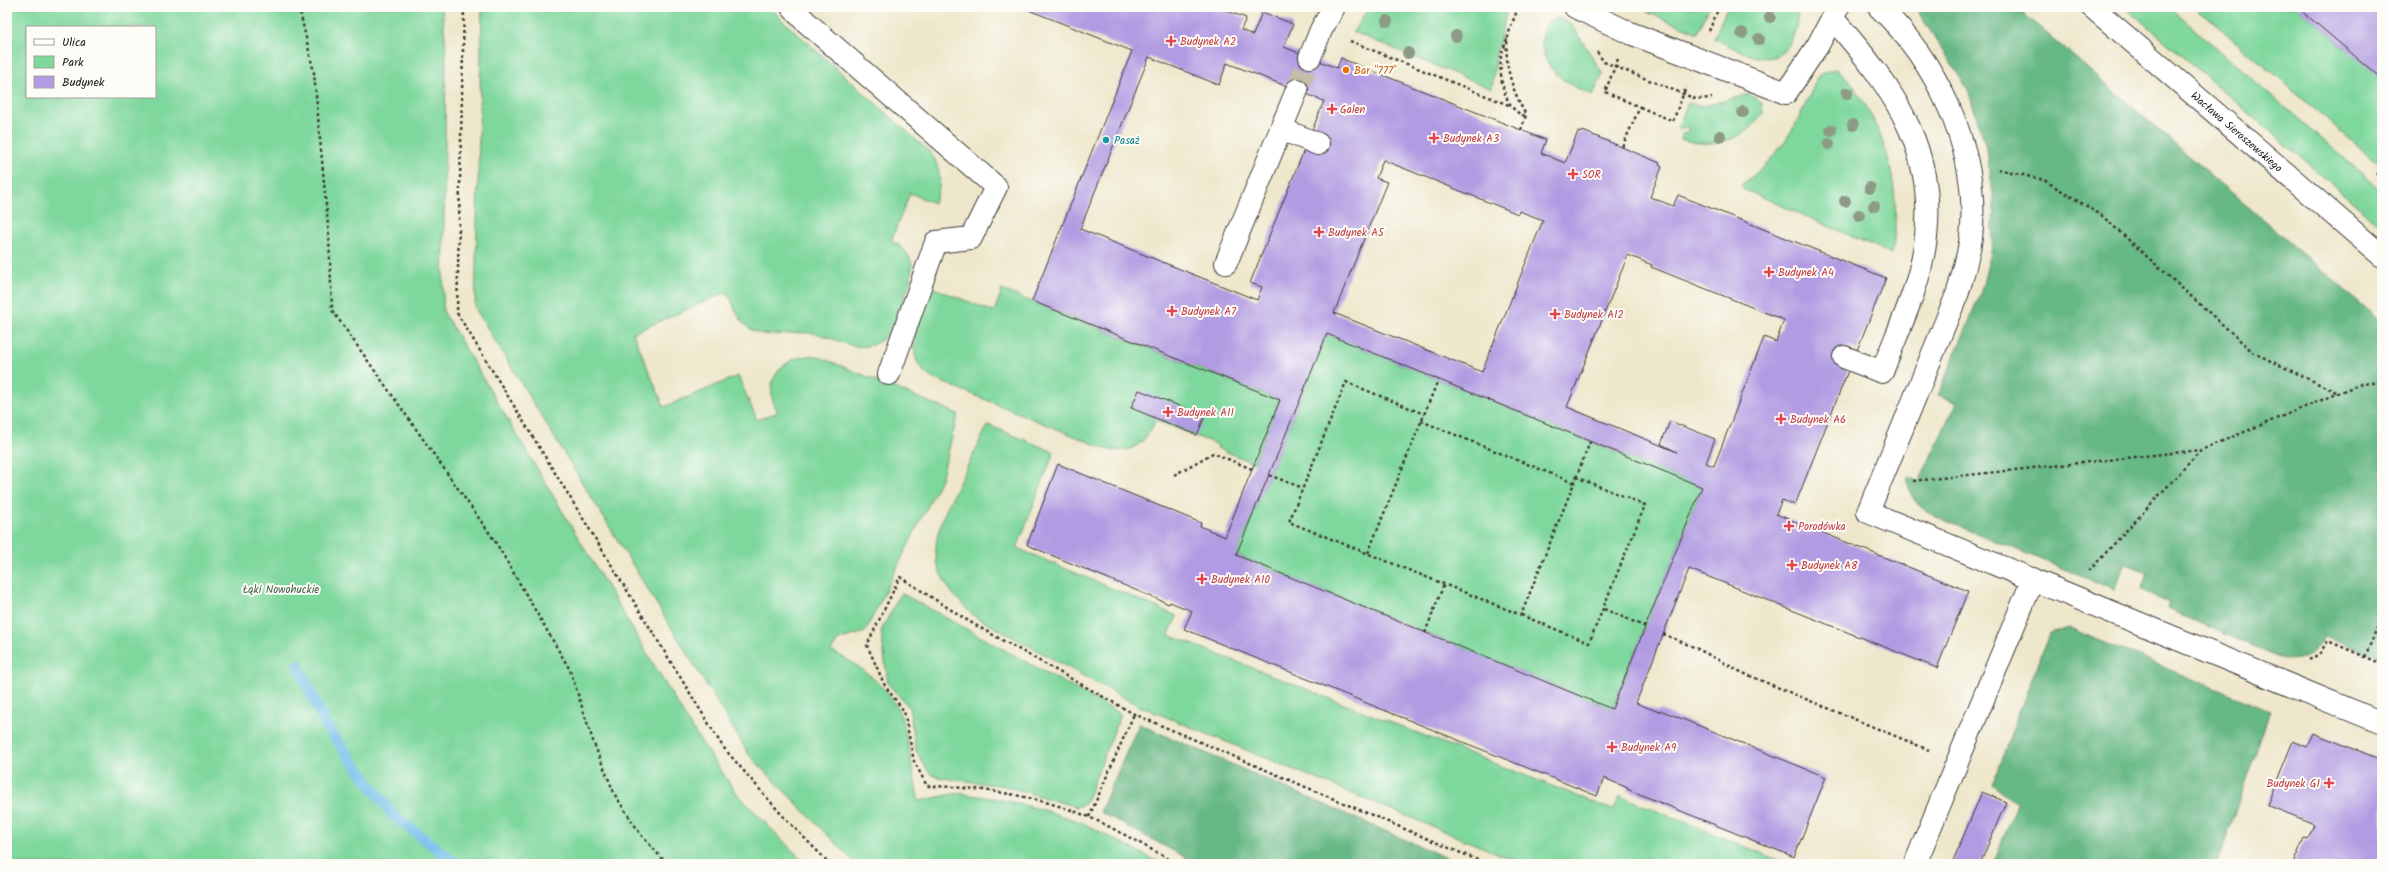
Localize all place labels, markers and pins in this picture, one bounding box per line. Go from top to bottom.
place label: Budynek A2 [1180,33,1236,51]
marker: Budynek A2 [1165,35,1177,47]
place label: Bar "777" [1354,62,1397,80]
marker: Bar "777" [1341,65,1351,75]
place label: Galen [1340,101,1366,119]
marker: Galen [1327,104,1337,114]
place label: Budynek A3 [1443,130,1499,148]
place label: Pasaż [1114,132,1140,150]
marker: Budynek A3 [1428,132,1440,144]
marker: Pasaż [1101,135,1111,145]
place label: SOR [1582,166,1602,184]
marker: SOR [1567,168,1579,180]
place label: Budynek A5 [1328,224,1385,242]
marker: Budynek A5 [1313,226,1325,238]
place label: Budynek A4 [1778,264,1834,282]
marker: Budynek A4 [1763,266,1775,278]
place label: Budynek A7 [1181,303,1237,321]
marker: Budynek A7 [1166,305,1178,317]
place label: Budynek A12 [1564,306,1624,324]
marker: Budynek A12 [1549,308,1561,320]
place label: Budynek A11 [1177,404,1234,422]
marker: Budynek A11 [1162,406,1174,418]
place label: Budynek A6 [1790,411,1846,429]
marker: Budynek A6 [1775,413,1787,425]
place label: Porodówka [1798,518,1846,536]
marker: Porodówka [1783,520,1795,532]
place label: Budynek A8 [1801,557,1858,575]
marker: Budynek A8 [1786,559,1798,571]
place label: Budynek A10 [1211,571,1270,589]
marker: Budynek A10 [1196,573,1208,585]
place label: Budynek A9 [1621,739,1677,757]
marker: Budynek A9 [1606,741,1618,753]
place label: Budynek G1 [2266,775,2320,793]
marker: Budynek G1 [2323,777,2335,789]

